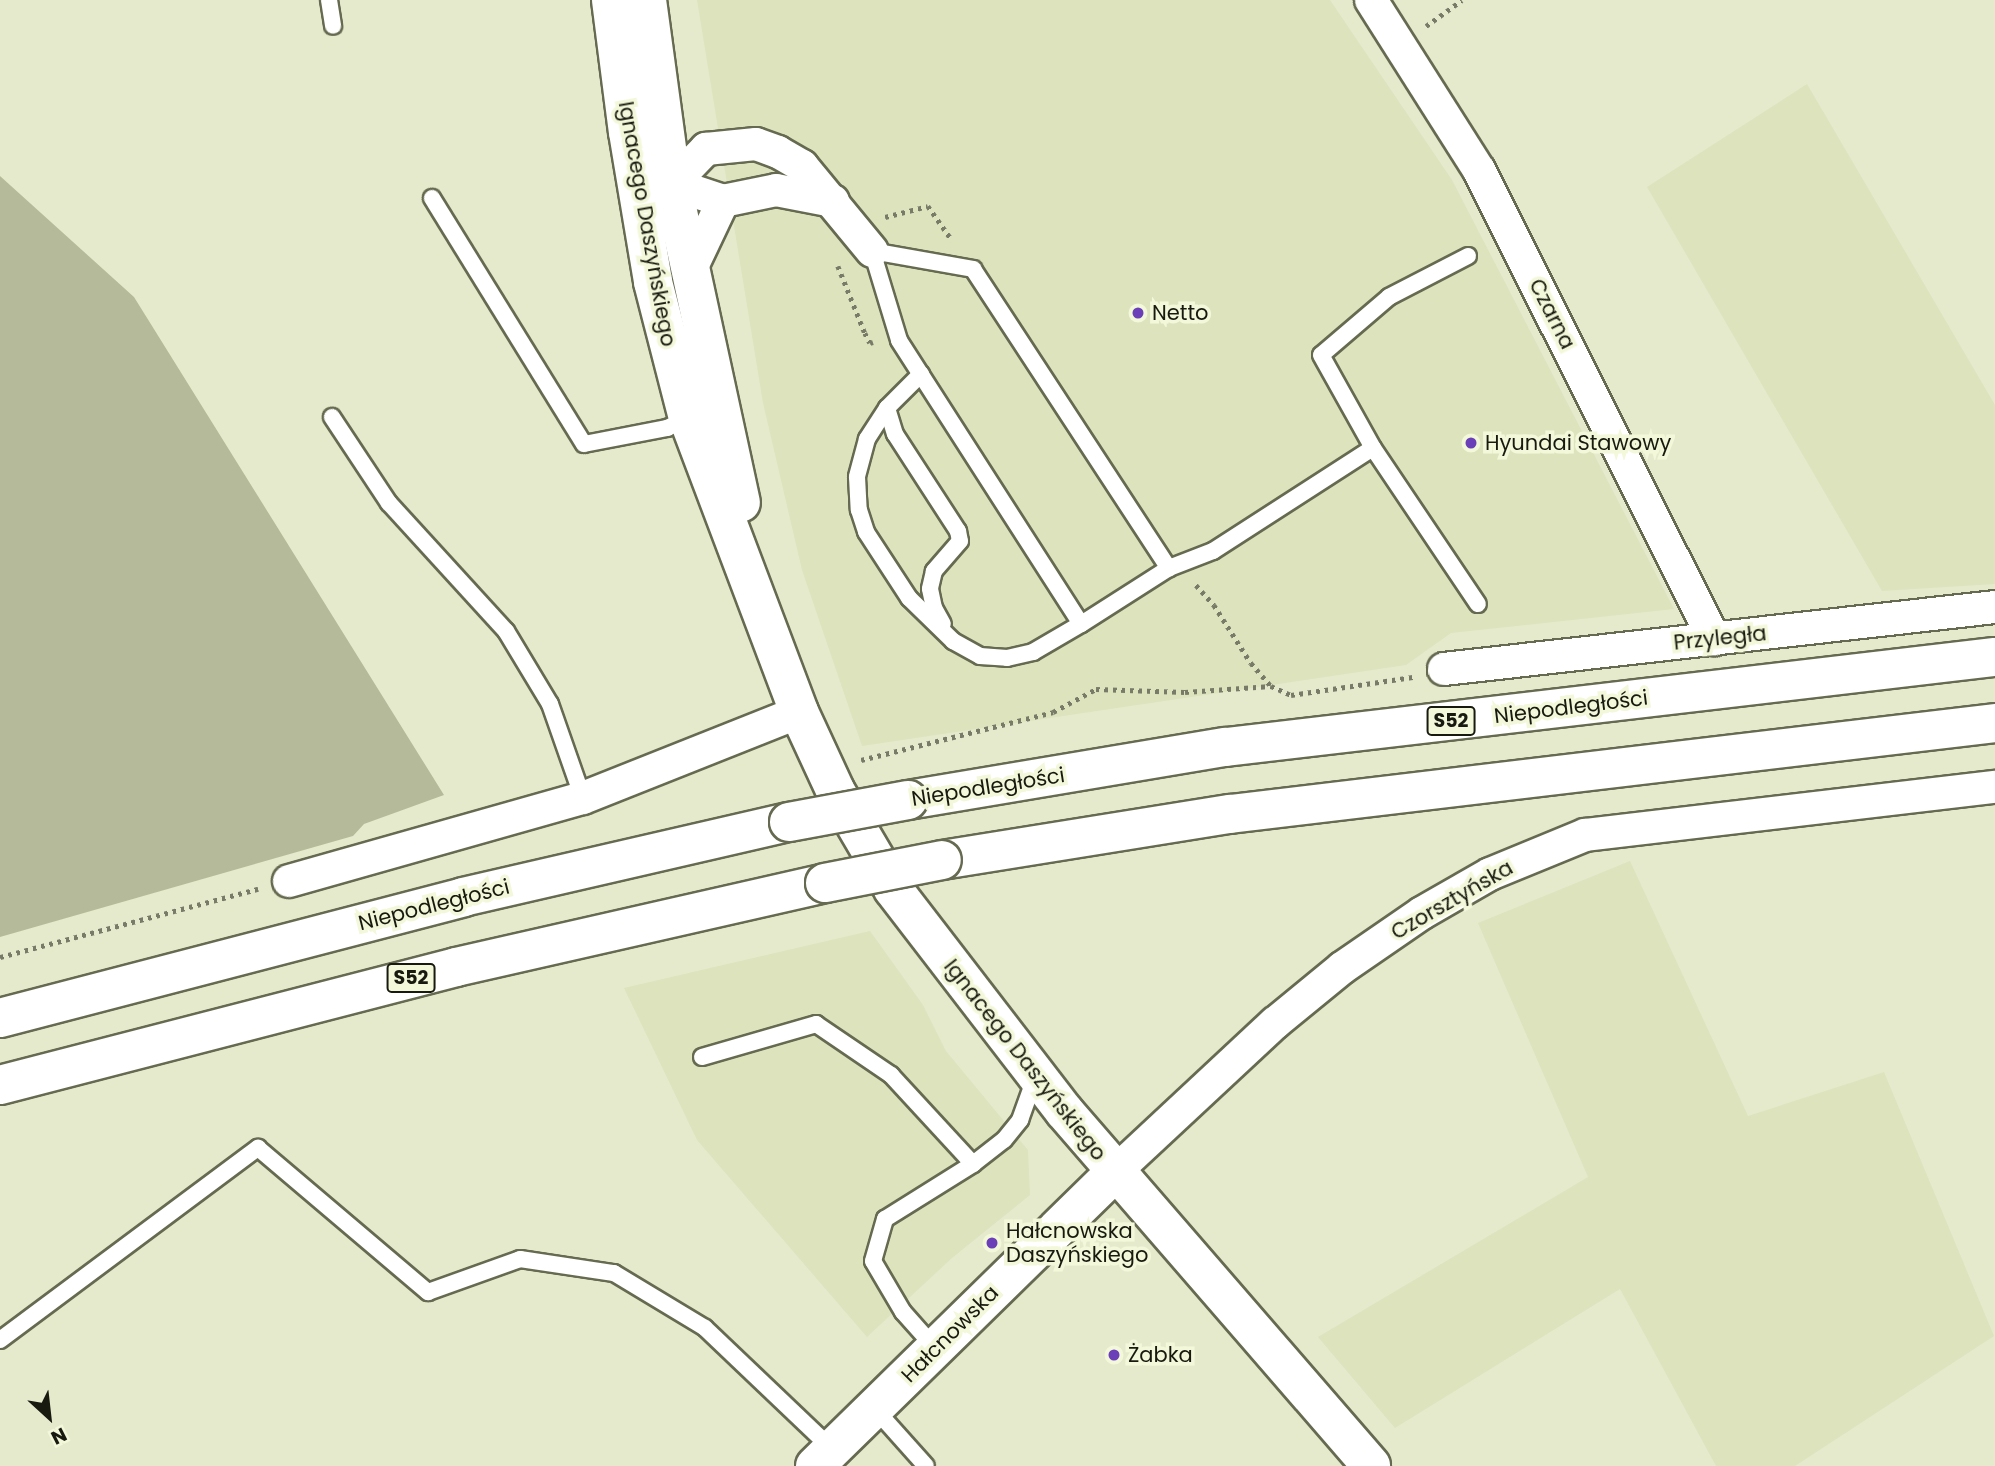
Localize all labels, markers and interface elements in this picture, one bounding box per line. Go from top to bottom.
street label: Ignacego Daszyńskiego [613,99,681,349]
street label: Czarna [1524,275,1580,353]
place label: Netto [1152,300,1209,326]
marker: Netto [1130,305,1146,321]
place label: Hyundai Stawowy [1485,430,1671,456]
marker: Hyundai Stawowy [1463,435,1479,451]
street label: Przyległa [1672,621,1768,655]
street label: Niepodległości [1493,685,1649,729]
road number: S52 [1426,706,1476,736]
street label: Niepodległości [910,762,1066,812]
street label: Czorsztyńska [1387,855,1517,945]
street label: Niepodległości [356,874,512,936]
street label: Ignacego Daszyńskiego [939,954,1111,1166]
road number: S52 [386,962,436,994]
place label: Hałcnowska Daszyńskiego [1006,1218,1148,1268]
marker: Hałcnowska Daszyńskiego [984,1235,1000,1251]
street label: Hałcnowska [896,1280,1004,1388]
place label: Żabka [1128,1342,1193,1368]
marker: Żabka [1106,1347,1122,1363]
north arrow [14,1382,84,1452]
text: N [46,1421,71,1451]

